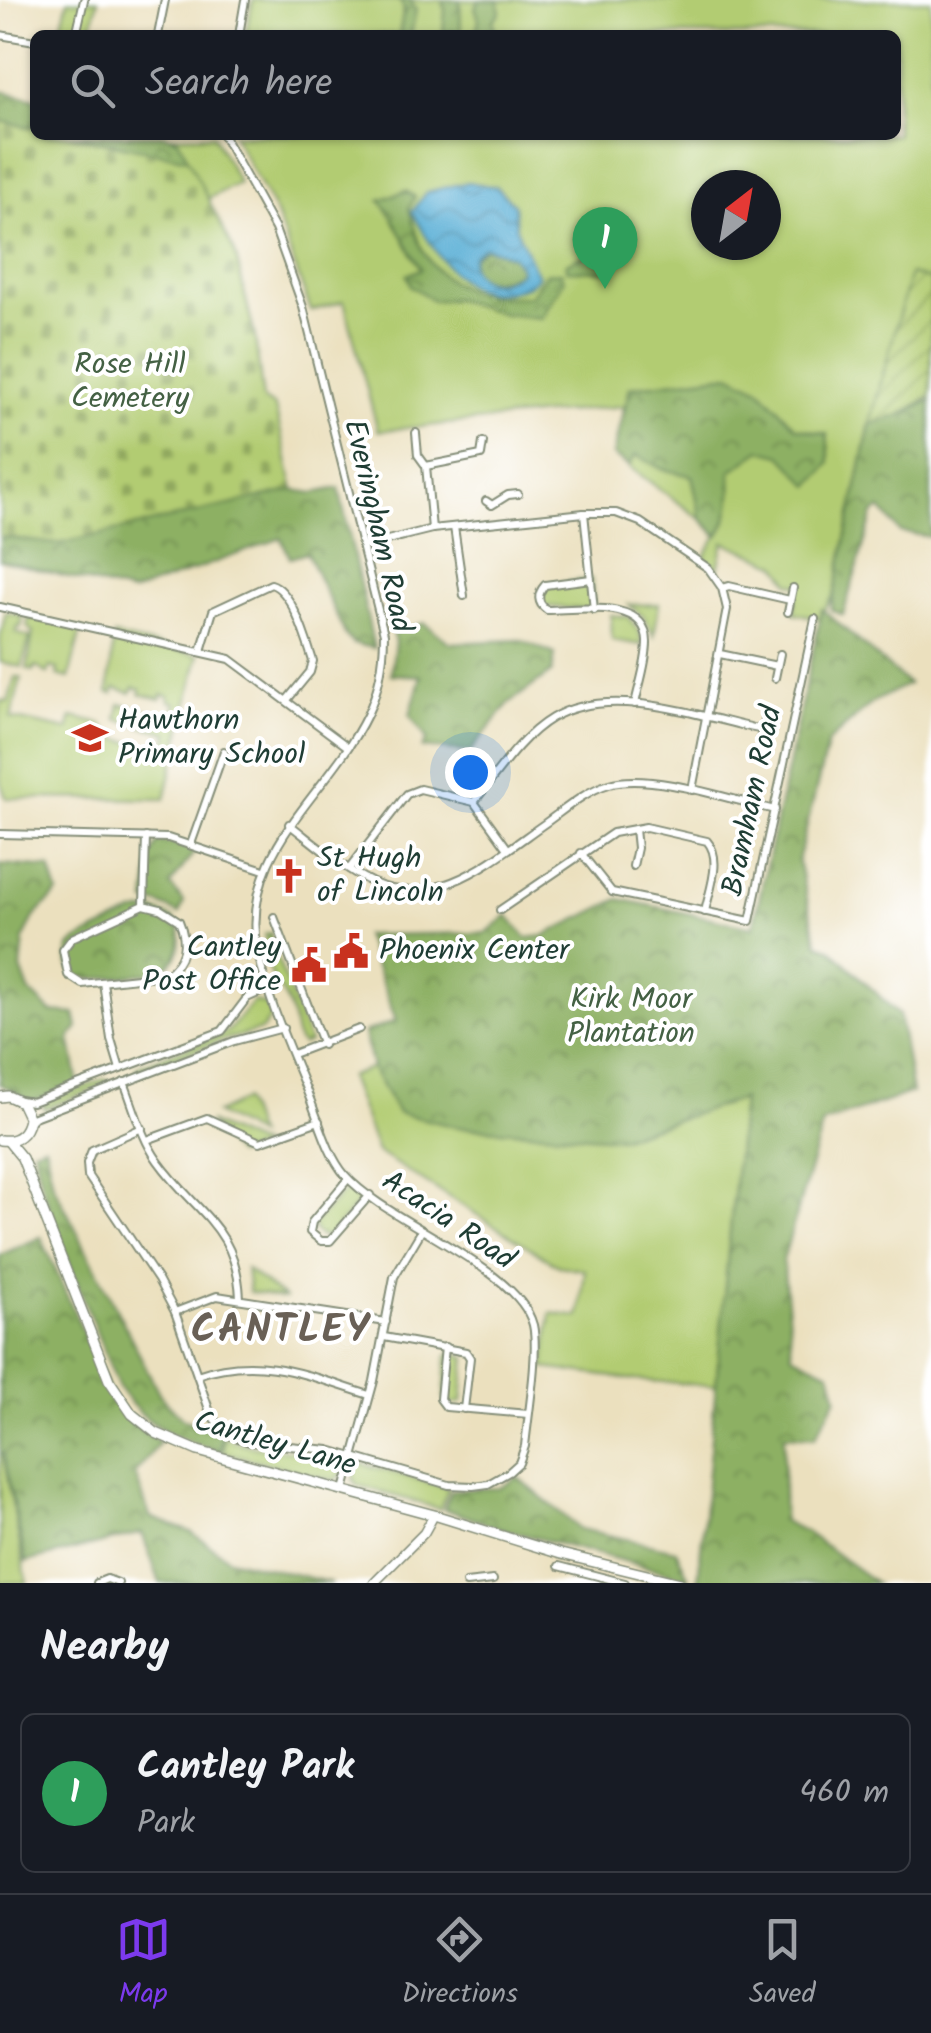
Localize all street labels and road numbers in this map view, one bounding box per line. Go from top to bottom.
street label: Everingham Road [329,415,425,638]
street label: Bramham Road [709,701,797,900]
street label: Acacia Road [371,1158,525,1284]
street label: Cantley Lane [188,1398,362,1490]

